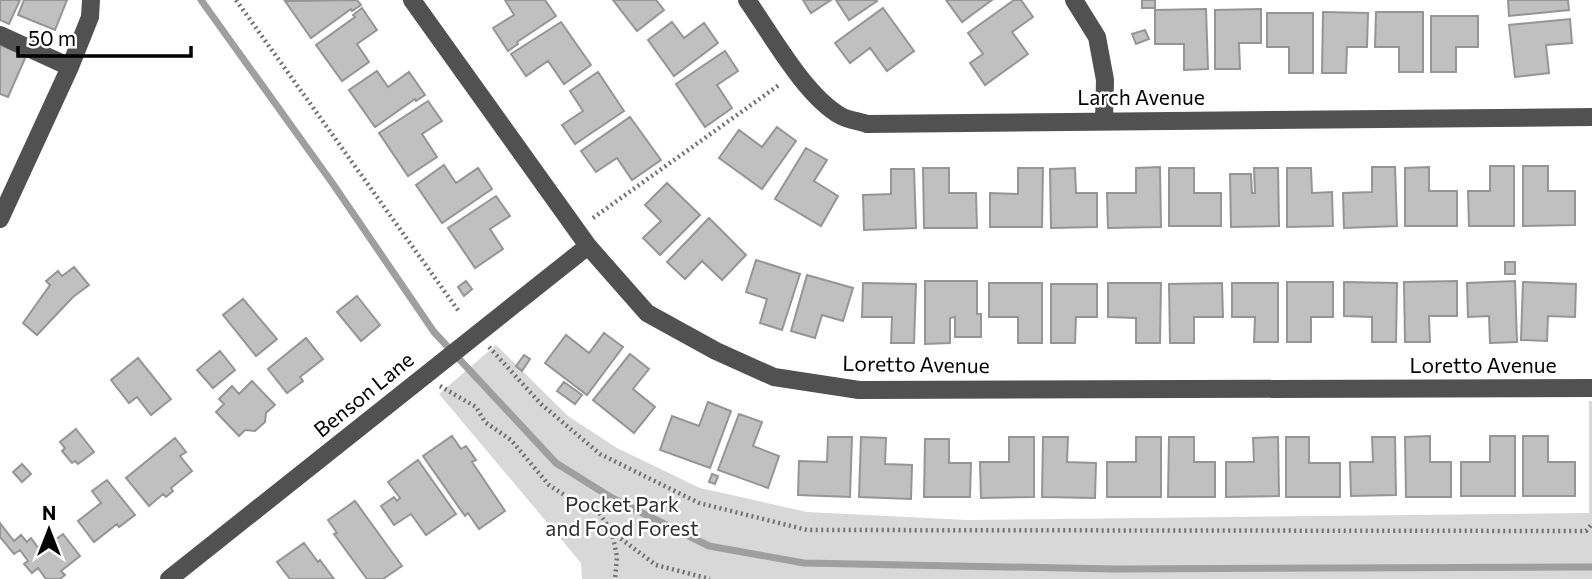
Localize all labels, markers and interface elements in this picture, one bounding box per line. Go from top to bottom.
scale bar [18,14,191,58]
text: 50 m [28,25,76,50]
street label: Larch Avenue [1077,84,1205,109]
street label: Benson Lane [308,346,418,442]
street label: Loretto Avenue [842,350,990,377]
street label: Loretto Avenue [1409,352,1557,377]
park label: Pocket Park and Food Forest [545,491,699,540]
north arrow [14,495,84,565]
text: N [42,501,56,524]

